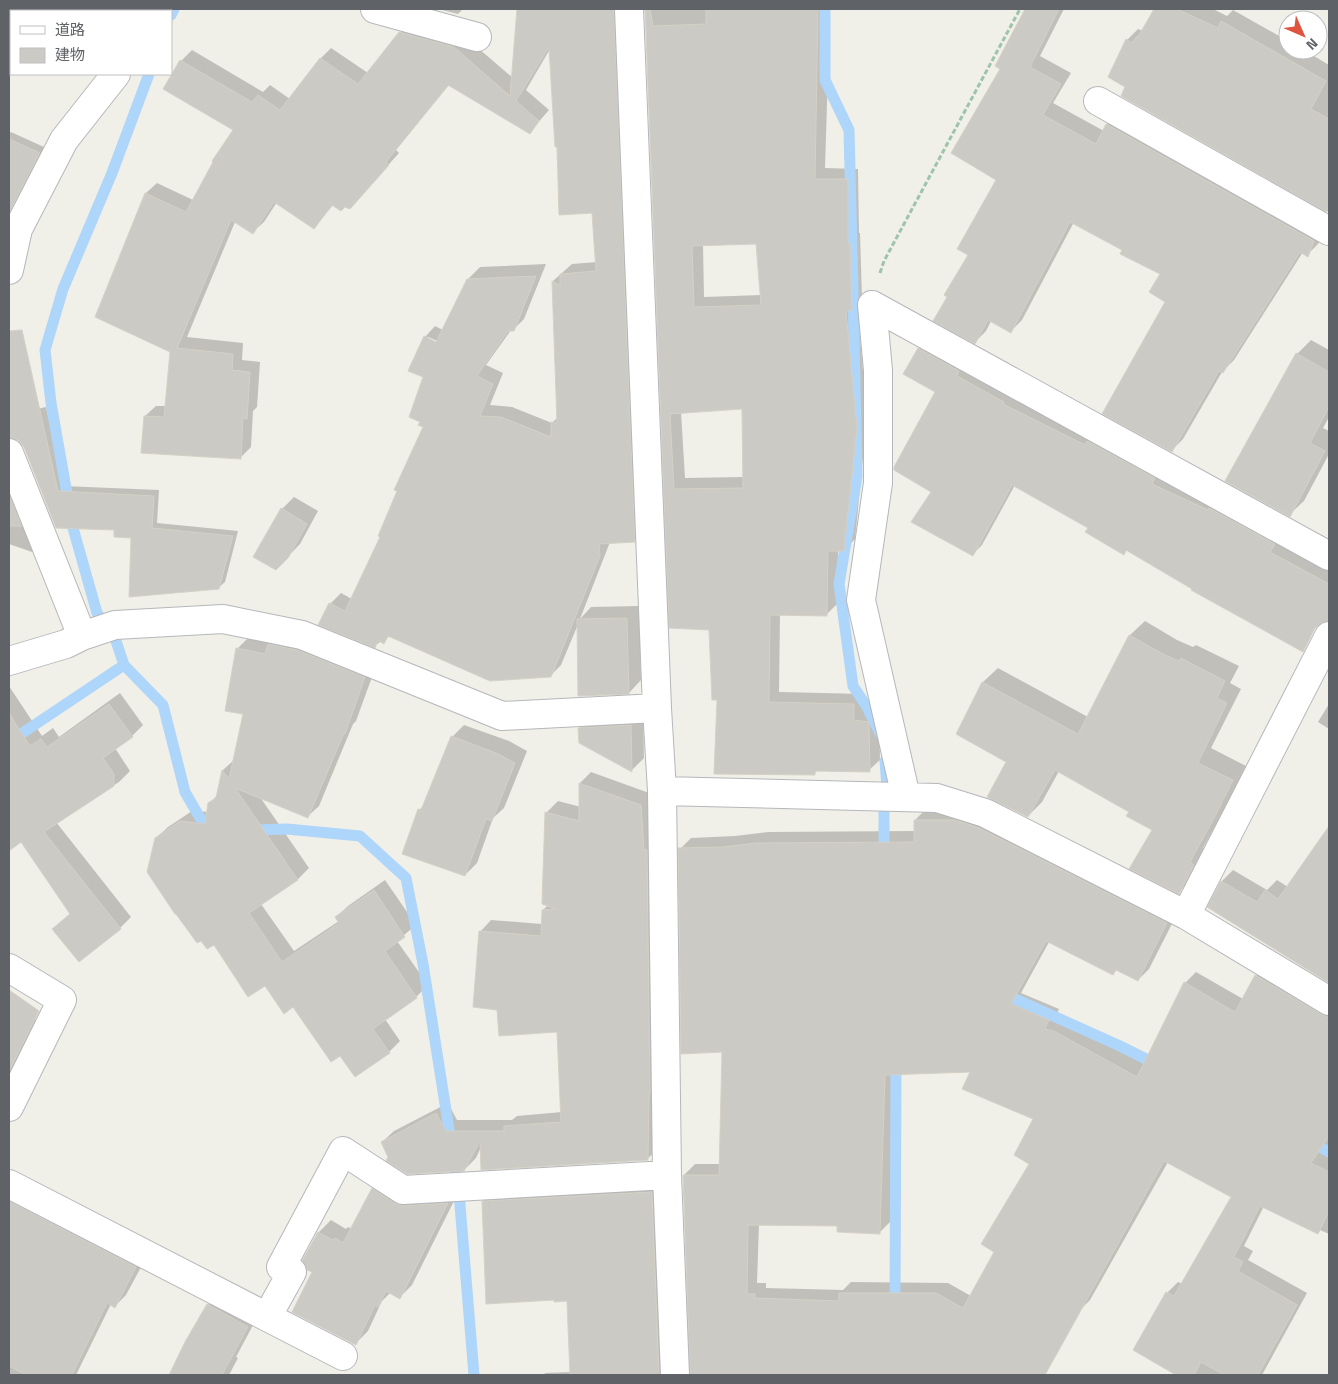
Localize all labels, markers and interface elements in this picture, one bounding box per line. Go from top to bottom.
legend [10,10,172,75]
north arrow [1278,10,1328,60]
text: 道路 [55,18,85,41]
text: N [1302,34,1323,55]
text: 建物 [55,43,85,66]

